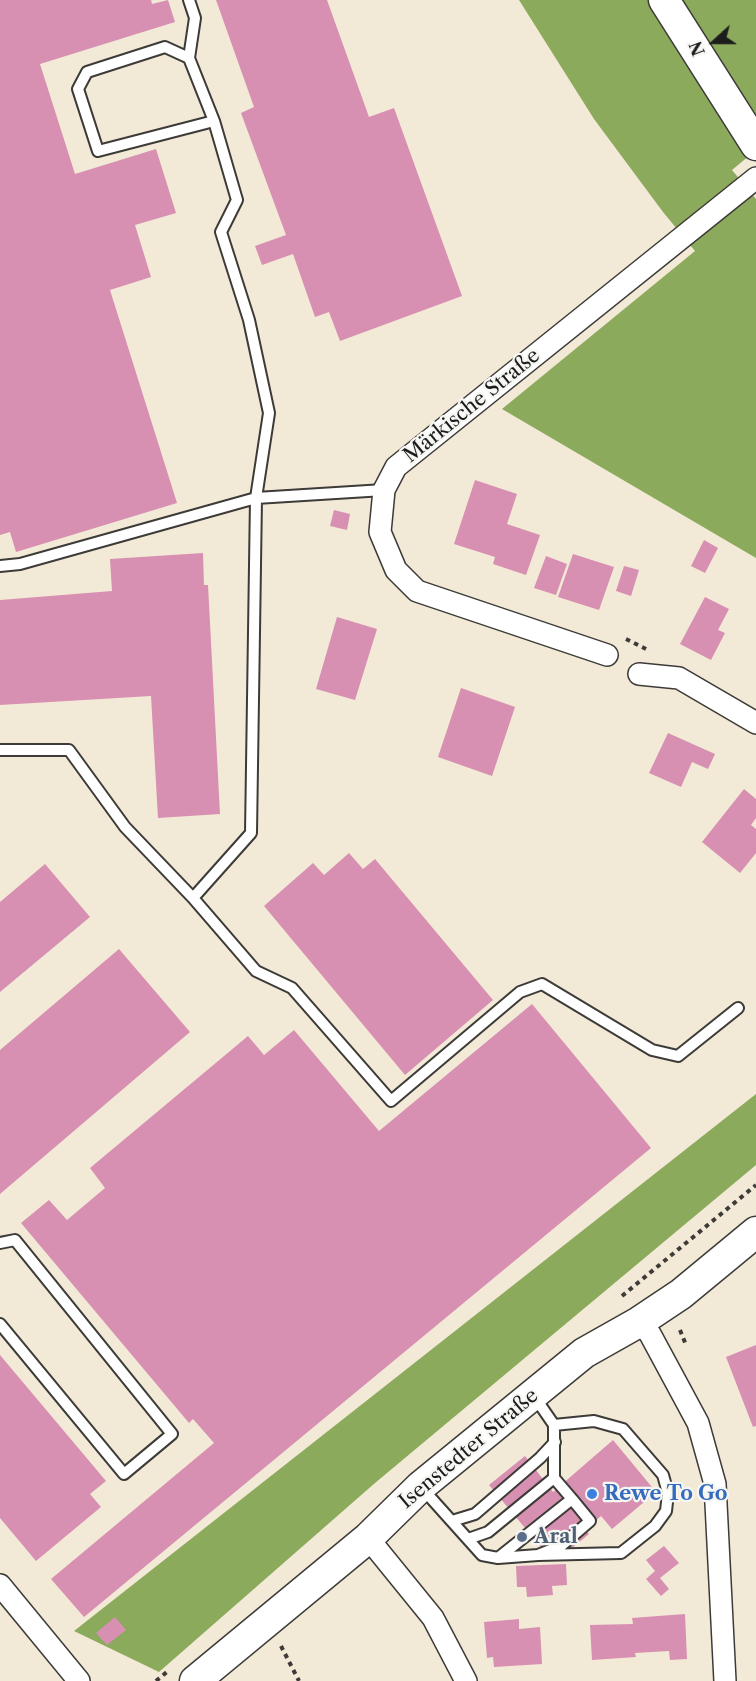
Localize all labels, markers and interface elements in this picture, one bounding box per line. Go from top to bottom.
north arrow [684,12,744,72]
text: N [685,38,709,59]
street label: Märkische Straße [399,344,545,468]
street label: Isenstedter Straße [395,1384,543,1514]
place label: Rewe To Go [604,1482,728,1506]
marker: Rewe To Go [585,1487,599,1501]
place label: Aral [534,1525,578,1549]
marker: Aral [515,1530,529,1544]

